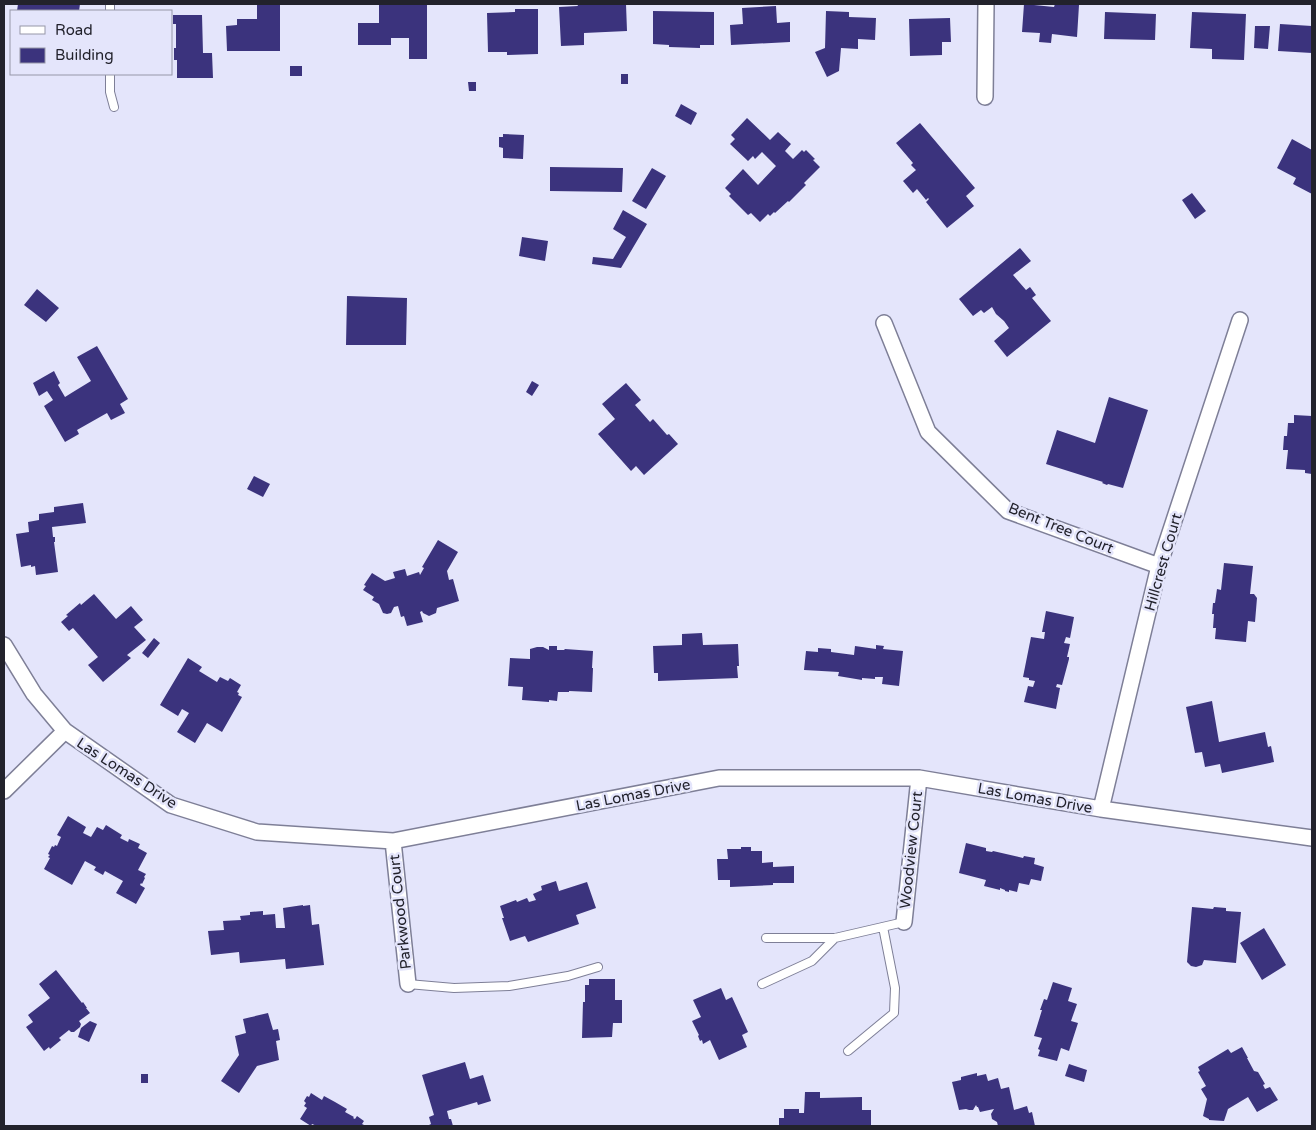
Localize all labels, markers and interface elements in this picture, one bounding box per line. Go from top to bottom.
legend [10,10,172,75]
text: Road [55,21,93,39]
text: Building [55,46,114,64]
street label: Bent Tree Court [1006,499,1117,557]
street label: Hillcrest Court [1140,511,1186,613]
street label: Las Lomas Drive [73,734,181,812]
street label: Las Lomas Drive [574,775,692,815]
street label: Las Lomas Drive [976,779,1094,817]
street label: Woodview Court [896,790,926,910]
street label: Parkwood Court [385,853,415,970]

